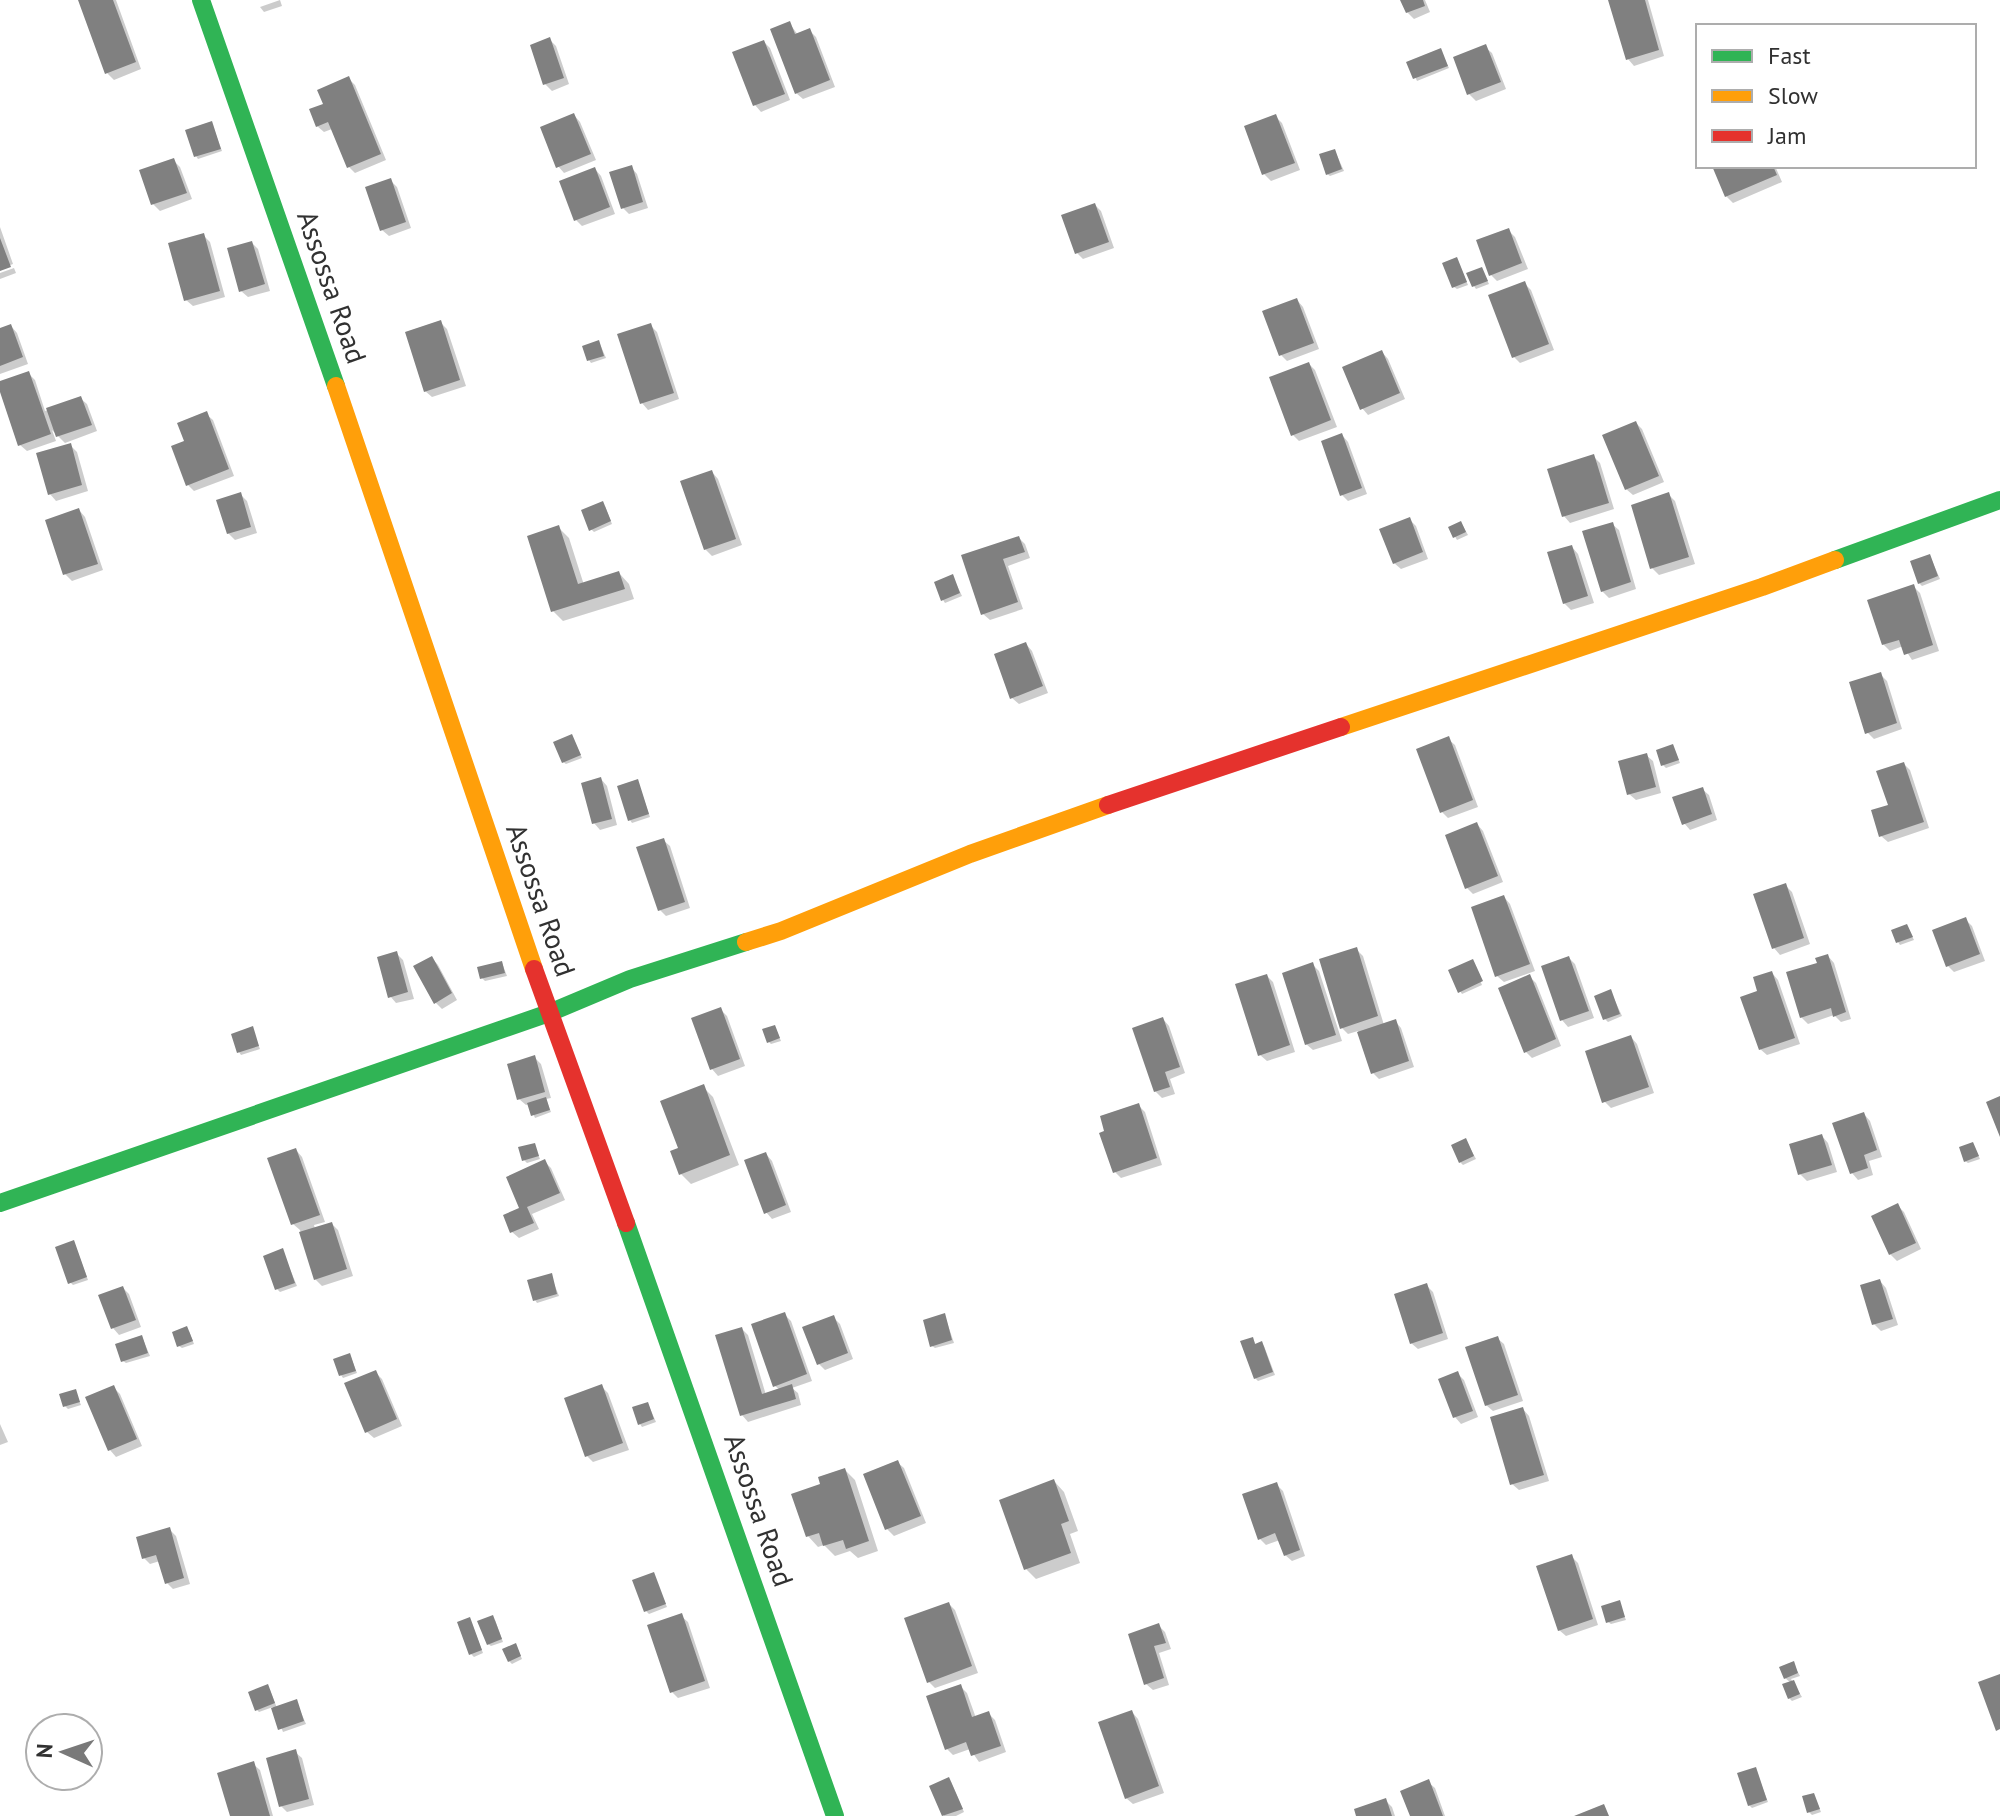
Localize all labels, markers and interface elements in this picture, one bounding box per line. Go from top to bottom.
legend [1696,24,1976,168]
text: Fast [1768,40,1811,71]
text: Slow [1768,80,1818,111]
text: Jam [1767,120,1806,151]
street label: Assossa Road [289,206,376,368]
street label: Assossa Road [498,819,585,981]
street label: Assossa Road [716,1429,803,1591]
north arrow [24,1712,104,1792]
text: N [30,1743,58,1759]

